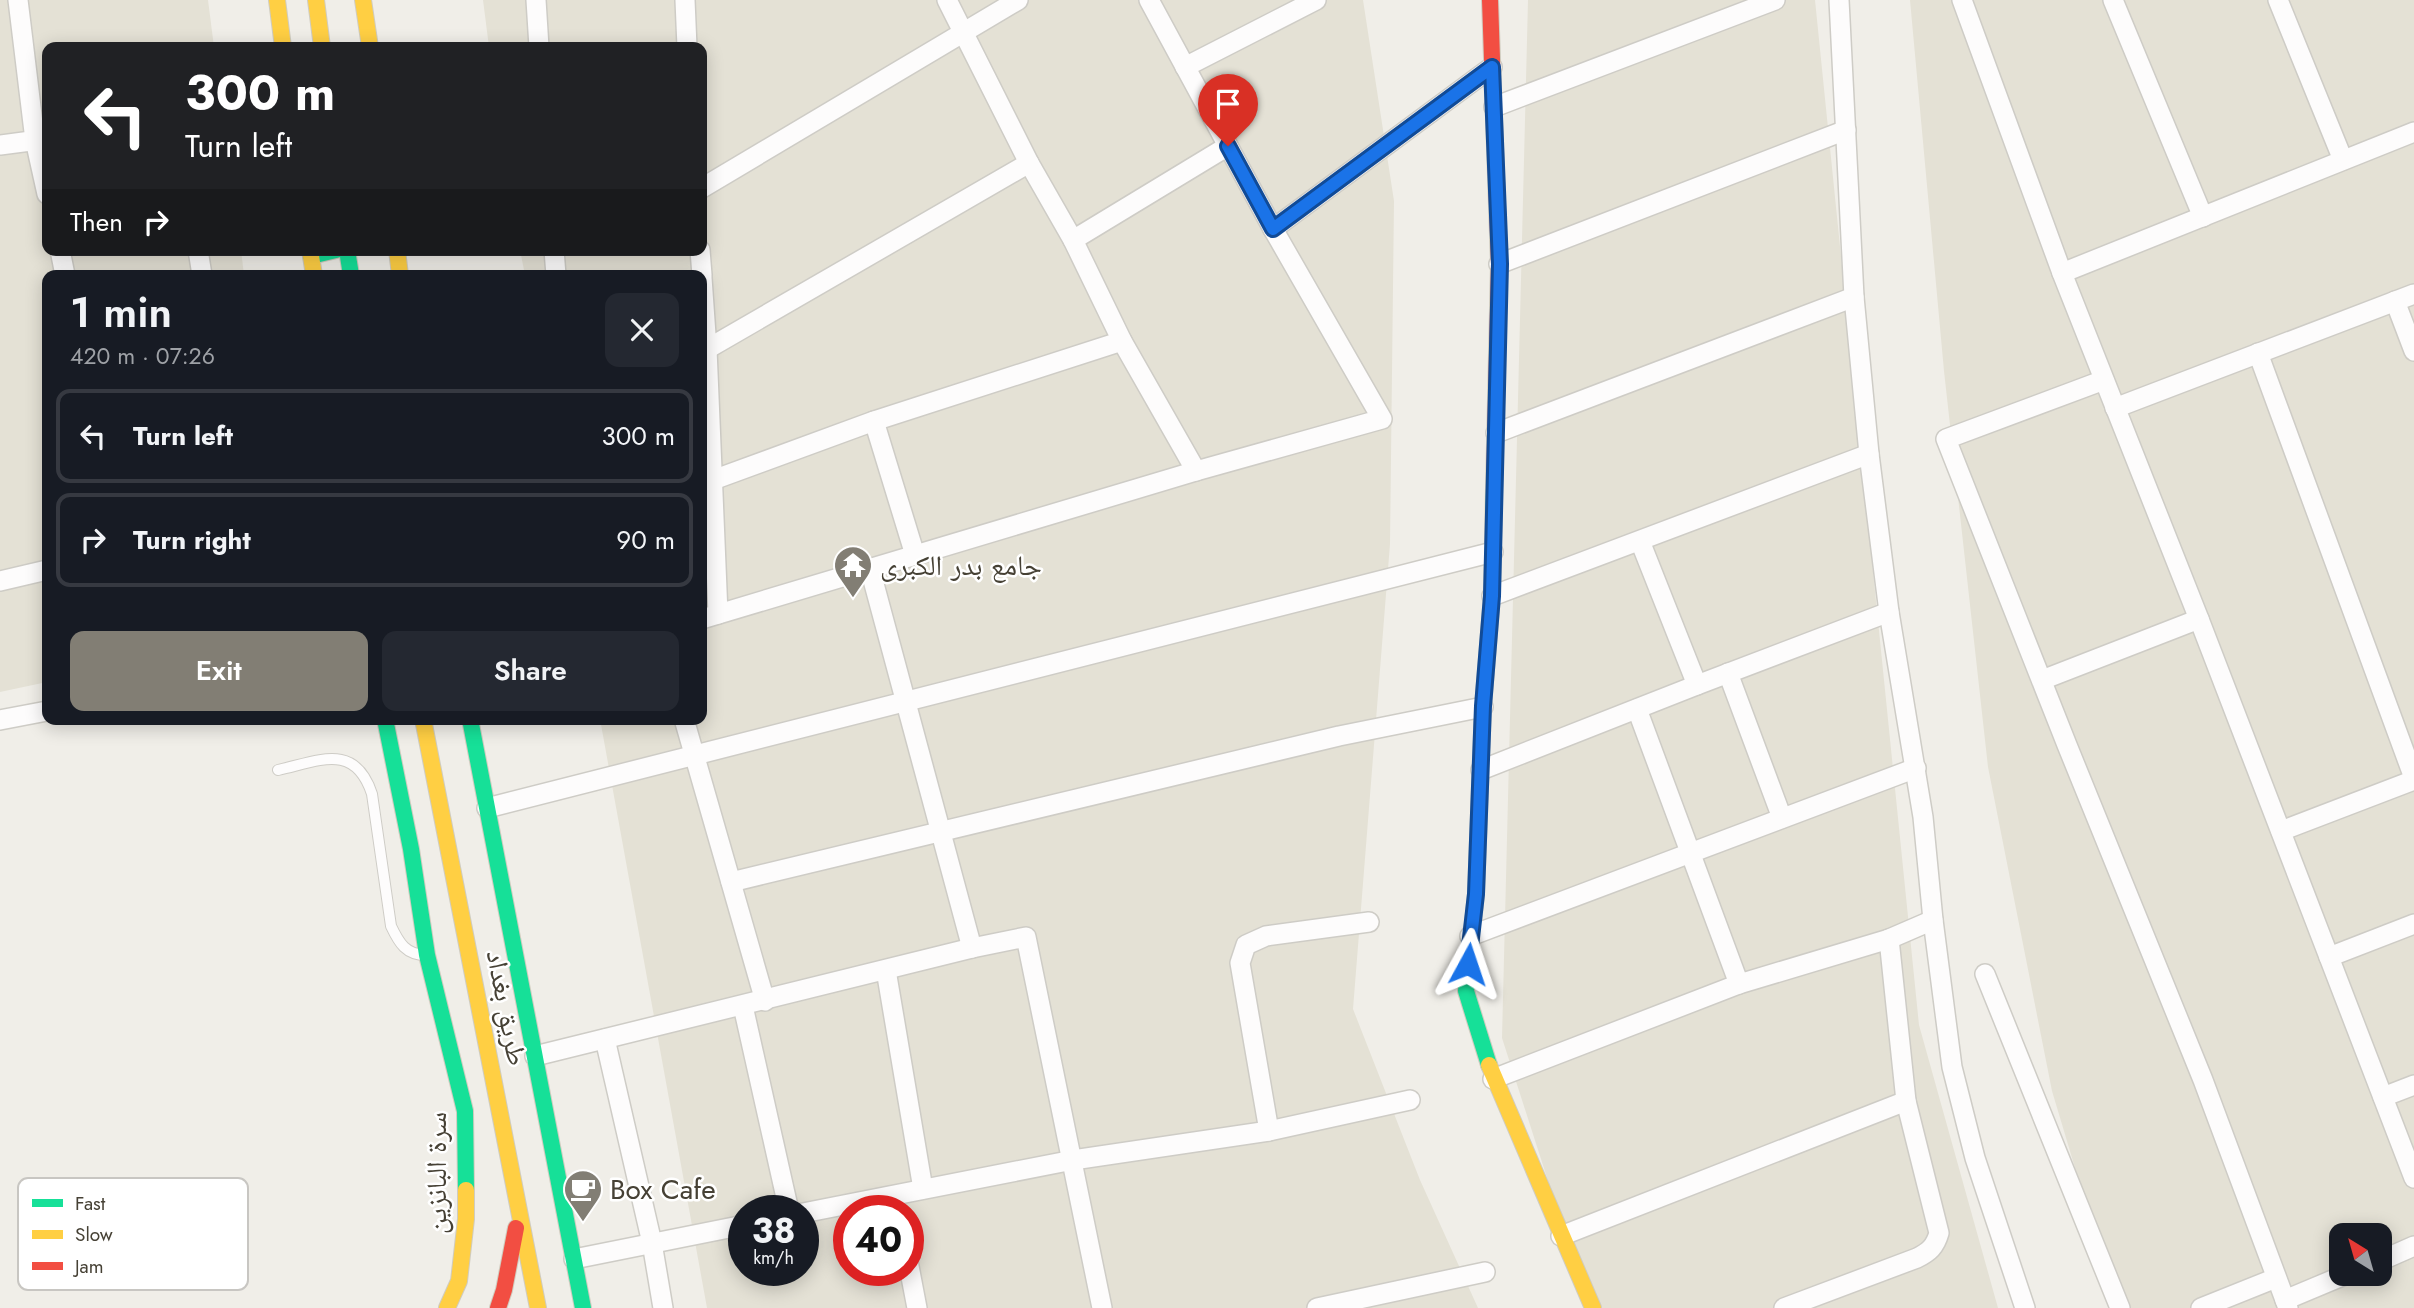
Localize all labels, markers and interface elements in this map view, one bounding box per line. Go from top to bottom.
text: 300 m [185,58,335,128]
icon: left [70,70,161,161]
pin [1198,74,1258,146]
icon: arrive [1209,85,1247,123]
text: Turn left [185,123,292,169]
text: Then [70,203,123,241]
icon: right [137,203,175,241]
text: 1 min [70,282,172,343]
button: close [605,293,679,367]
text: 420 m · 07:26 [70,339,215,373]
icon: left [74,417,112,455]
text: Turn left [133,417,233,455]
text: 300 m [602,417,675,455]
icon: right [74,521,112,559]
text: Turn right [133,521,251,559]
text: 90 m [616,521,675,559]
temple icon: جامع بدر الكبرى [832,544,874,599]
place label: جامع بدر الكبرى [880,545,1042,586]
button: Exit [70,631,368,711]
button: Share [382,631,679,711]
position arrow [1431,927,1505,1001]
street label: طريق بغداد [476,947,538,1069]
street label: سرة البانزين [416,1112,457,1234]
cafe icon: Box Cafe [562,1168,604,1223]
place label: Box Cafe [610,1169,716,1210]
legend [18,1178,248,1290]
text: Fast [75,1190,106,1217]
speed limit sign: 40 [833,1195,924,1286]
text: 38 [752,1206,795,1256]
text: Slow [75,1221,113,1248]
north arrow [2329,1223,2392,1286]
map controls [2329,1223,2392,1286]
text: km/h [753,1245,794,1271]
text: Jam [72,1253,104,1280]

